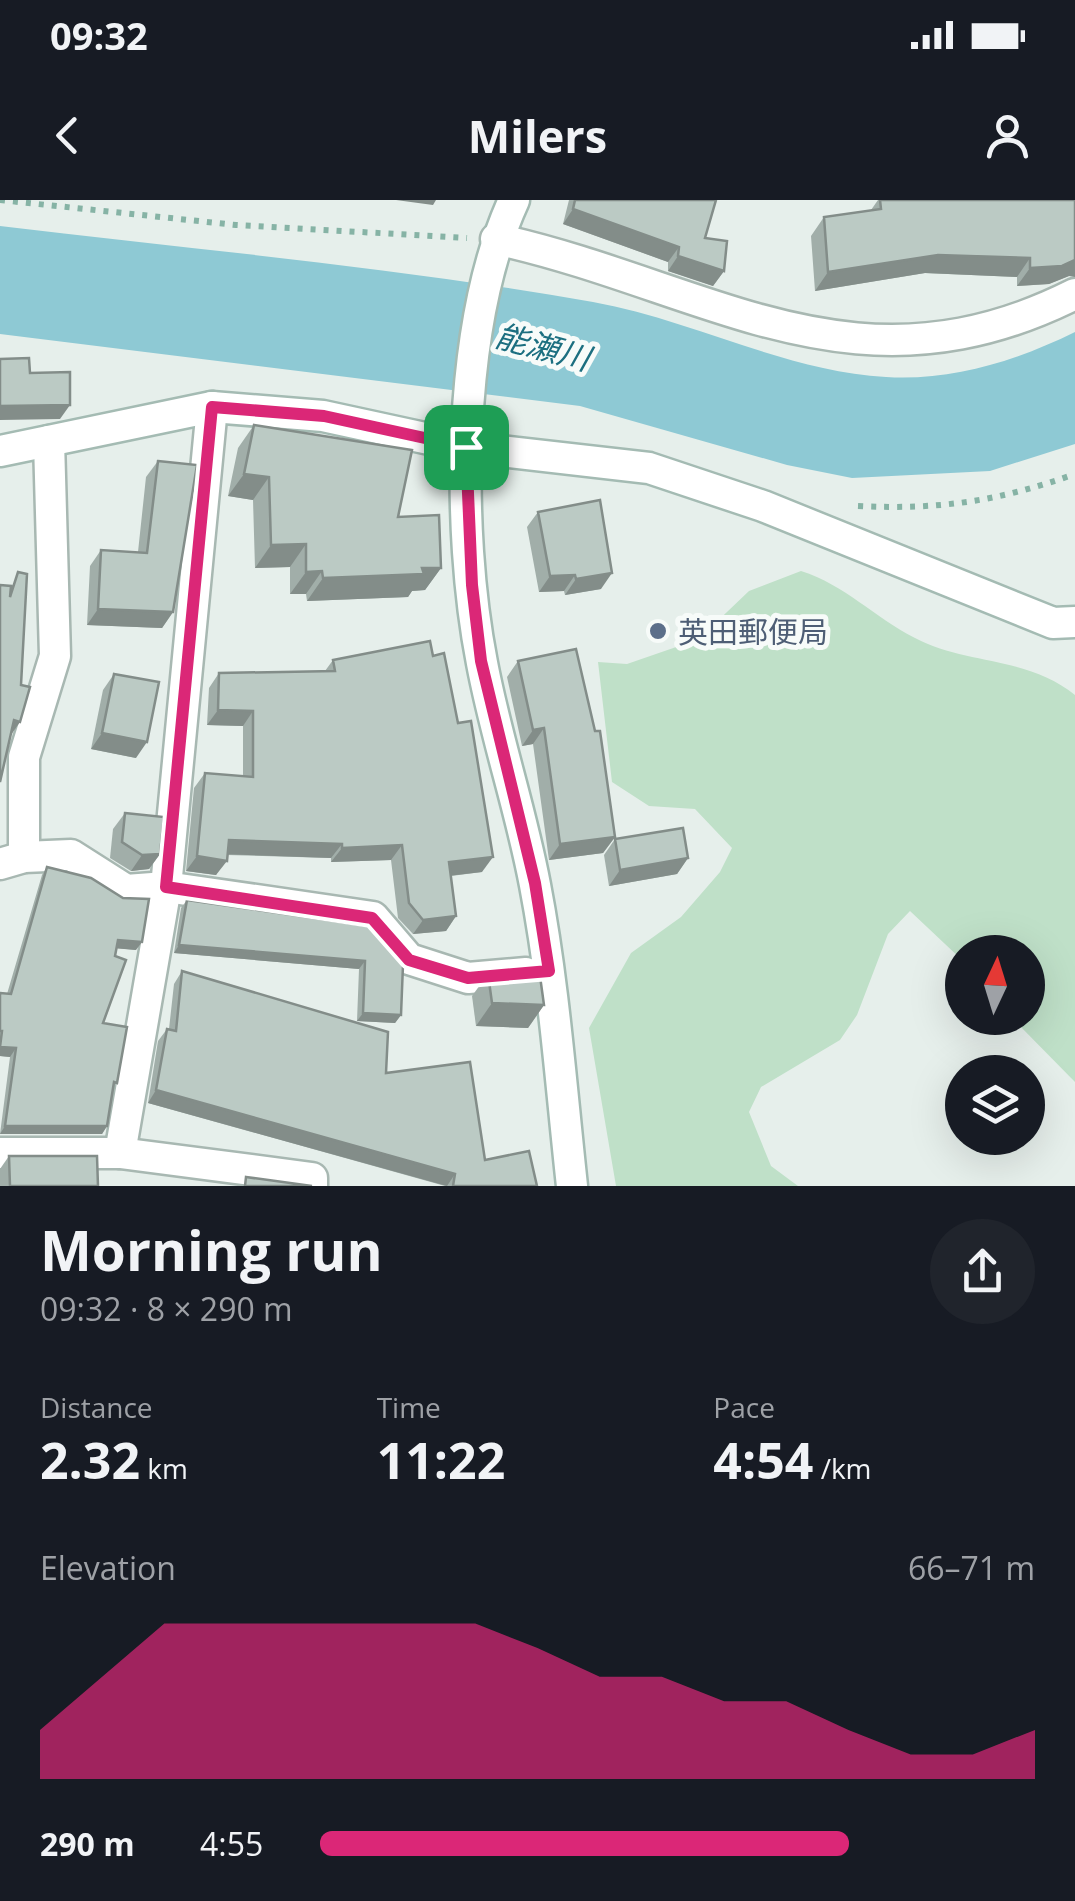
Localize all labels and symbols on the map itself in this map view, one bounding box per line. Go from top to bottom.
water label: 能瀬川 [491,313,598,380]
pin [424,405,509,490]
place label: 英田郵便局 [678,611,828,652]
marker: 英田郵便局 [647,620,669,642]
north arrow [945,935,1045,1035]

